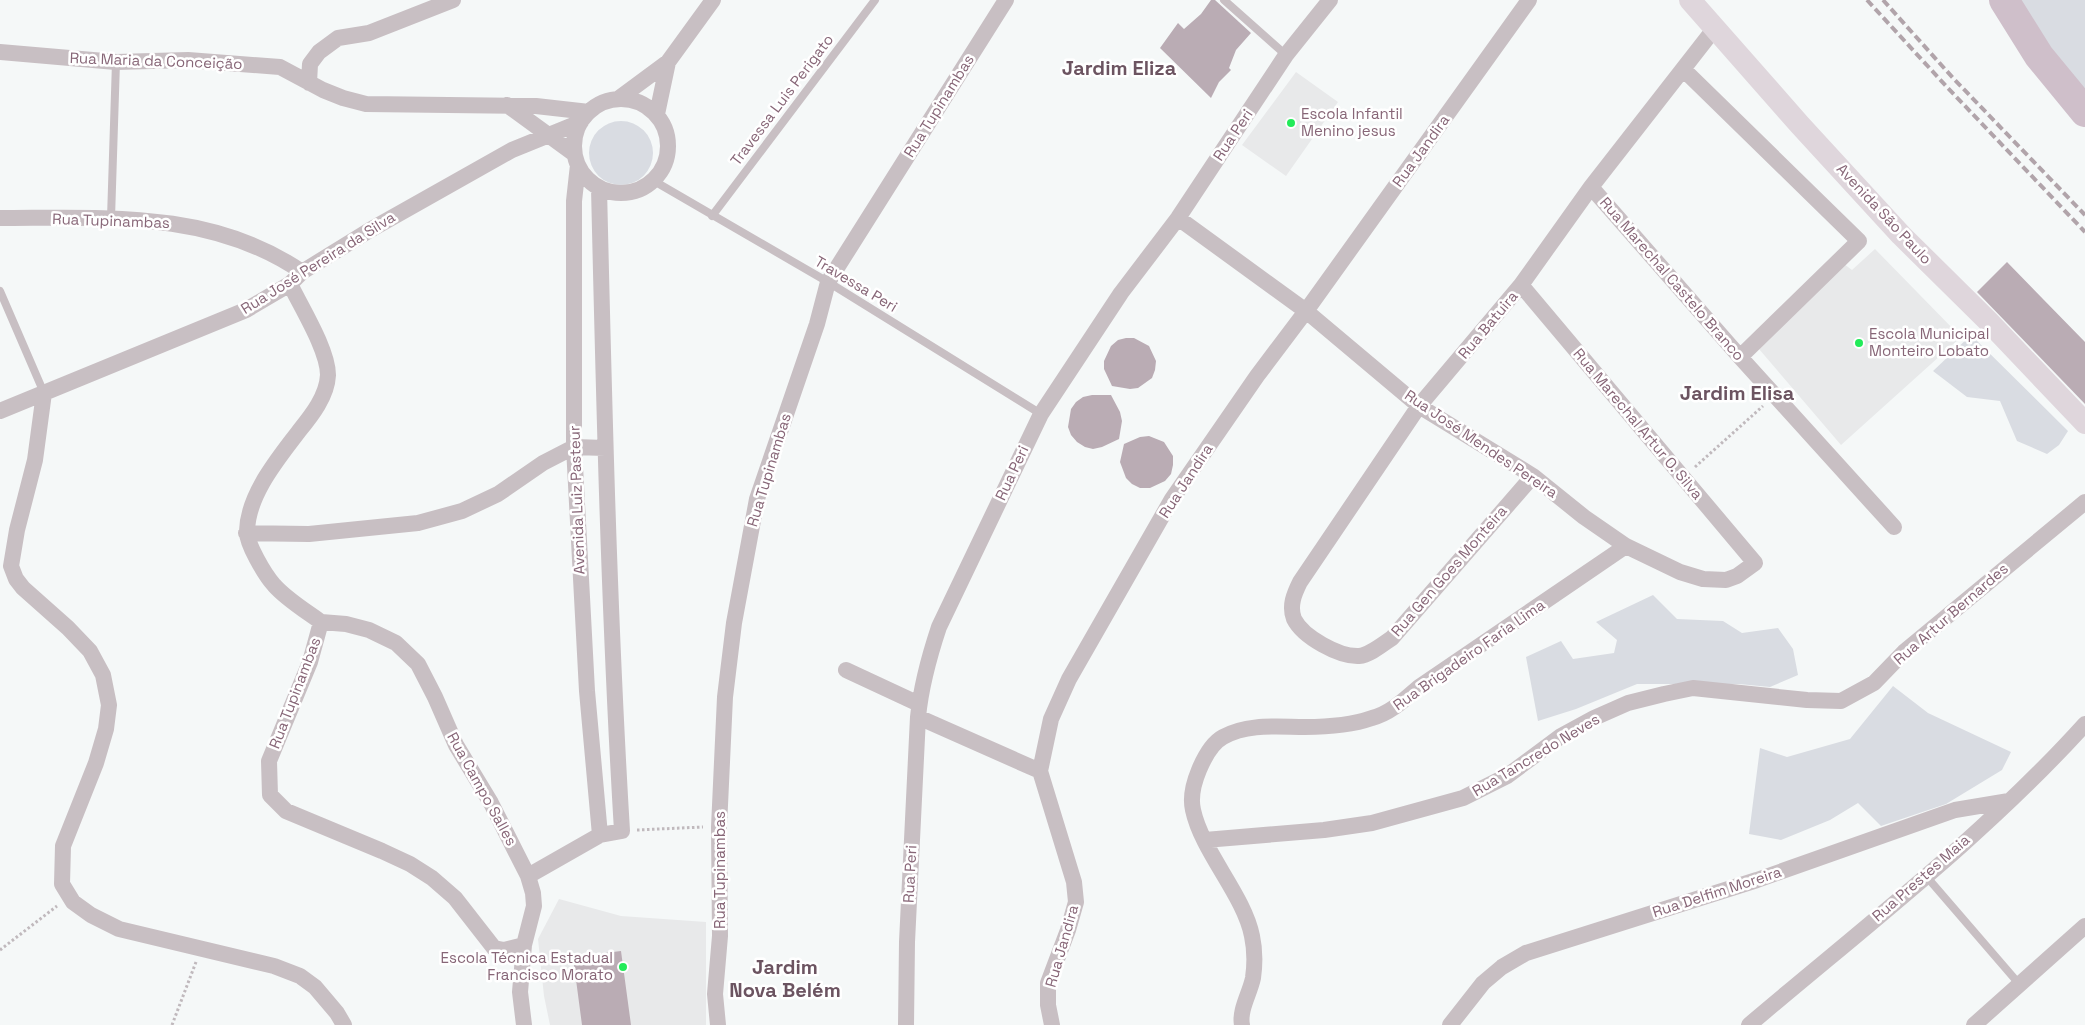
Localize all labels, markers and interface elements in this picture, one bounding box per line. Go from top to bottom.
street label: Travessa Luis Perigato [726,30,837,169]
street label: Rua Maria da Conceição [69,48,243,73]
street label: Rua Tupinambas [899,51,978,161]
district label: Jardim Eliza [1062,55,1177,81]
place label: Escola Infantil Menino jesus [1301,104,1403,140]
street label: Rua Peri [1208,105,1257,164]
street label: Rua Jandira [1388,111,1453,191]
marker: Escola Infantil Menino jesus [1285,117,1297,129]
street label: Avenida São Paulo [1833,159,1936,268]
street label: Rua Marechal Castelo Branco [1596,193,1749,365]
street label: Rua José Pereira da Silva [237,207,399,318]
street label: Rua Tupinambas [52,209,170,232]
street label: Travessa Peri [811,251,901,316]
street label: Rua Batuira [1454,287,1522,363]
place label: Escola Municipal Monteiro Lobato [1869,324,1989,360]
marker: Escola Municipal Monteiro Lobato [1853,337,1865,349]
street label: Rua Marechal Artur O. Silva [1570,344,1707,503]
district label: Jardim Elisa [1680,380,1795,406]
street label: Rua José Mendes Pereira [1401,385,1562,502]
street label: Rua Tupinambas [742,411,795,529]
street label: Avenida Luiz Pasteur [564,425,589,575]
street label: Rua Jandira [1155,440,1217,521]
street label: Rua Peri [991,442,1032,503]
street label: Rua Gen Goes Monteira [1387,501,1511,640]
street label: Rua Artur Bernardes [1889,559,2012,669]
street label: Rua Brigadeiro Faria Lima [1389,595,1549,714]
street label: Rua Tupinambas [265,634,325,751]
street label: Rua Tancredo Neves [1469,709,1603,800]
street label: Rua Campo Salles [443,729,522,849]
street label: Rua Tupinambas [710,811,729,929]
street label: Rua Prestes Maia [1868,830,1974,925]
street label: Rua Peri [898,844,921,903]
street label: Rua Delfim Moreira [1650,862,1784,921]
street label: Rua Jandira [1041,902,1082,989]
place label: Escola Técnica Estadual Francisco Morato [441,948,613,984]
district label: Jardim Nova Belém [729,954,841,1003]
marker: Escola Técnica Estadual Francisco Morato [617,961,629,973]

